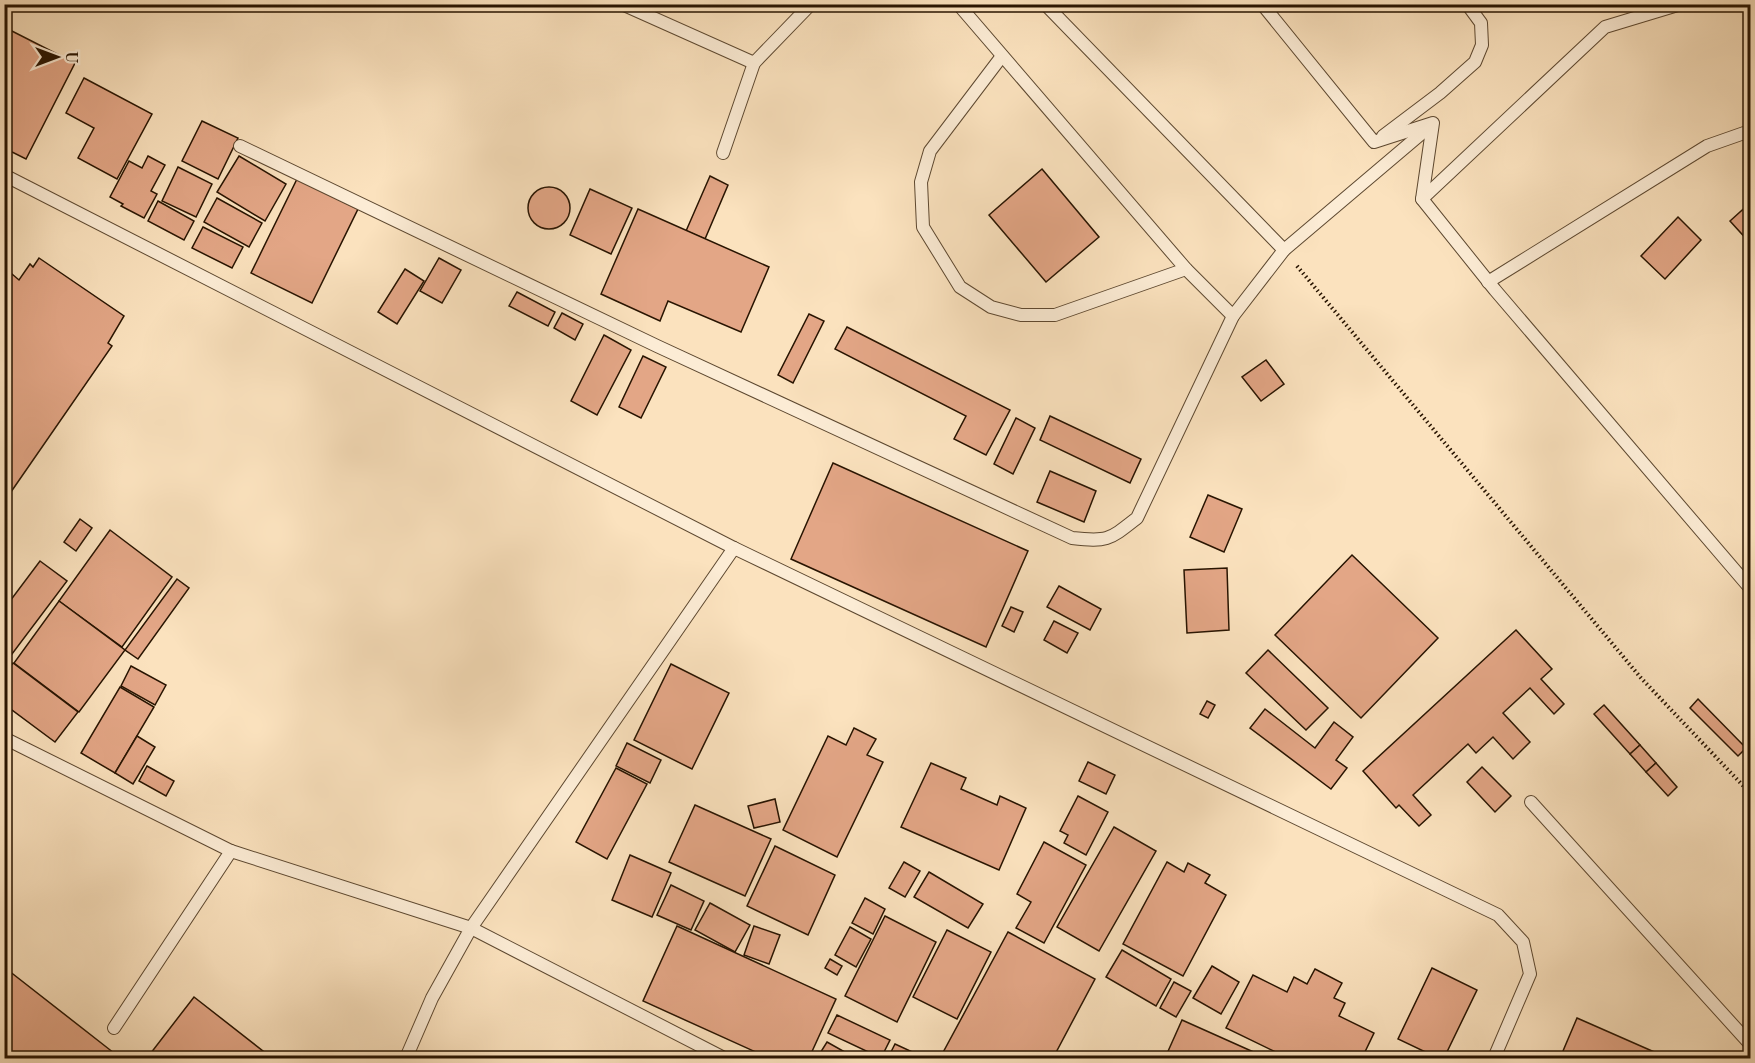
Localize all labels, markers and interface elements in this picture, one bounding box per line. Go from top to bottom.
north arrow [27,27,87,87]
text: U [62,51,78,64]

